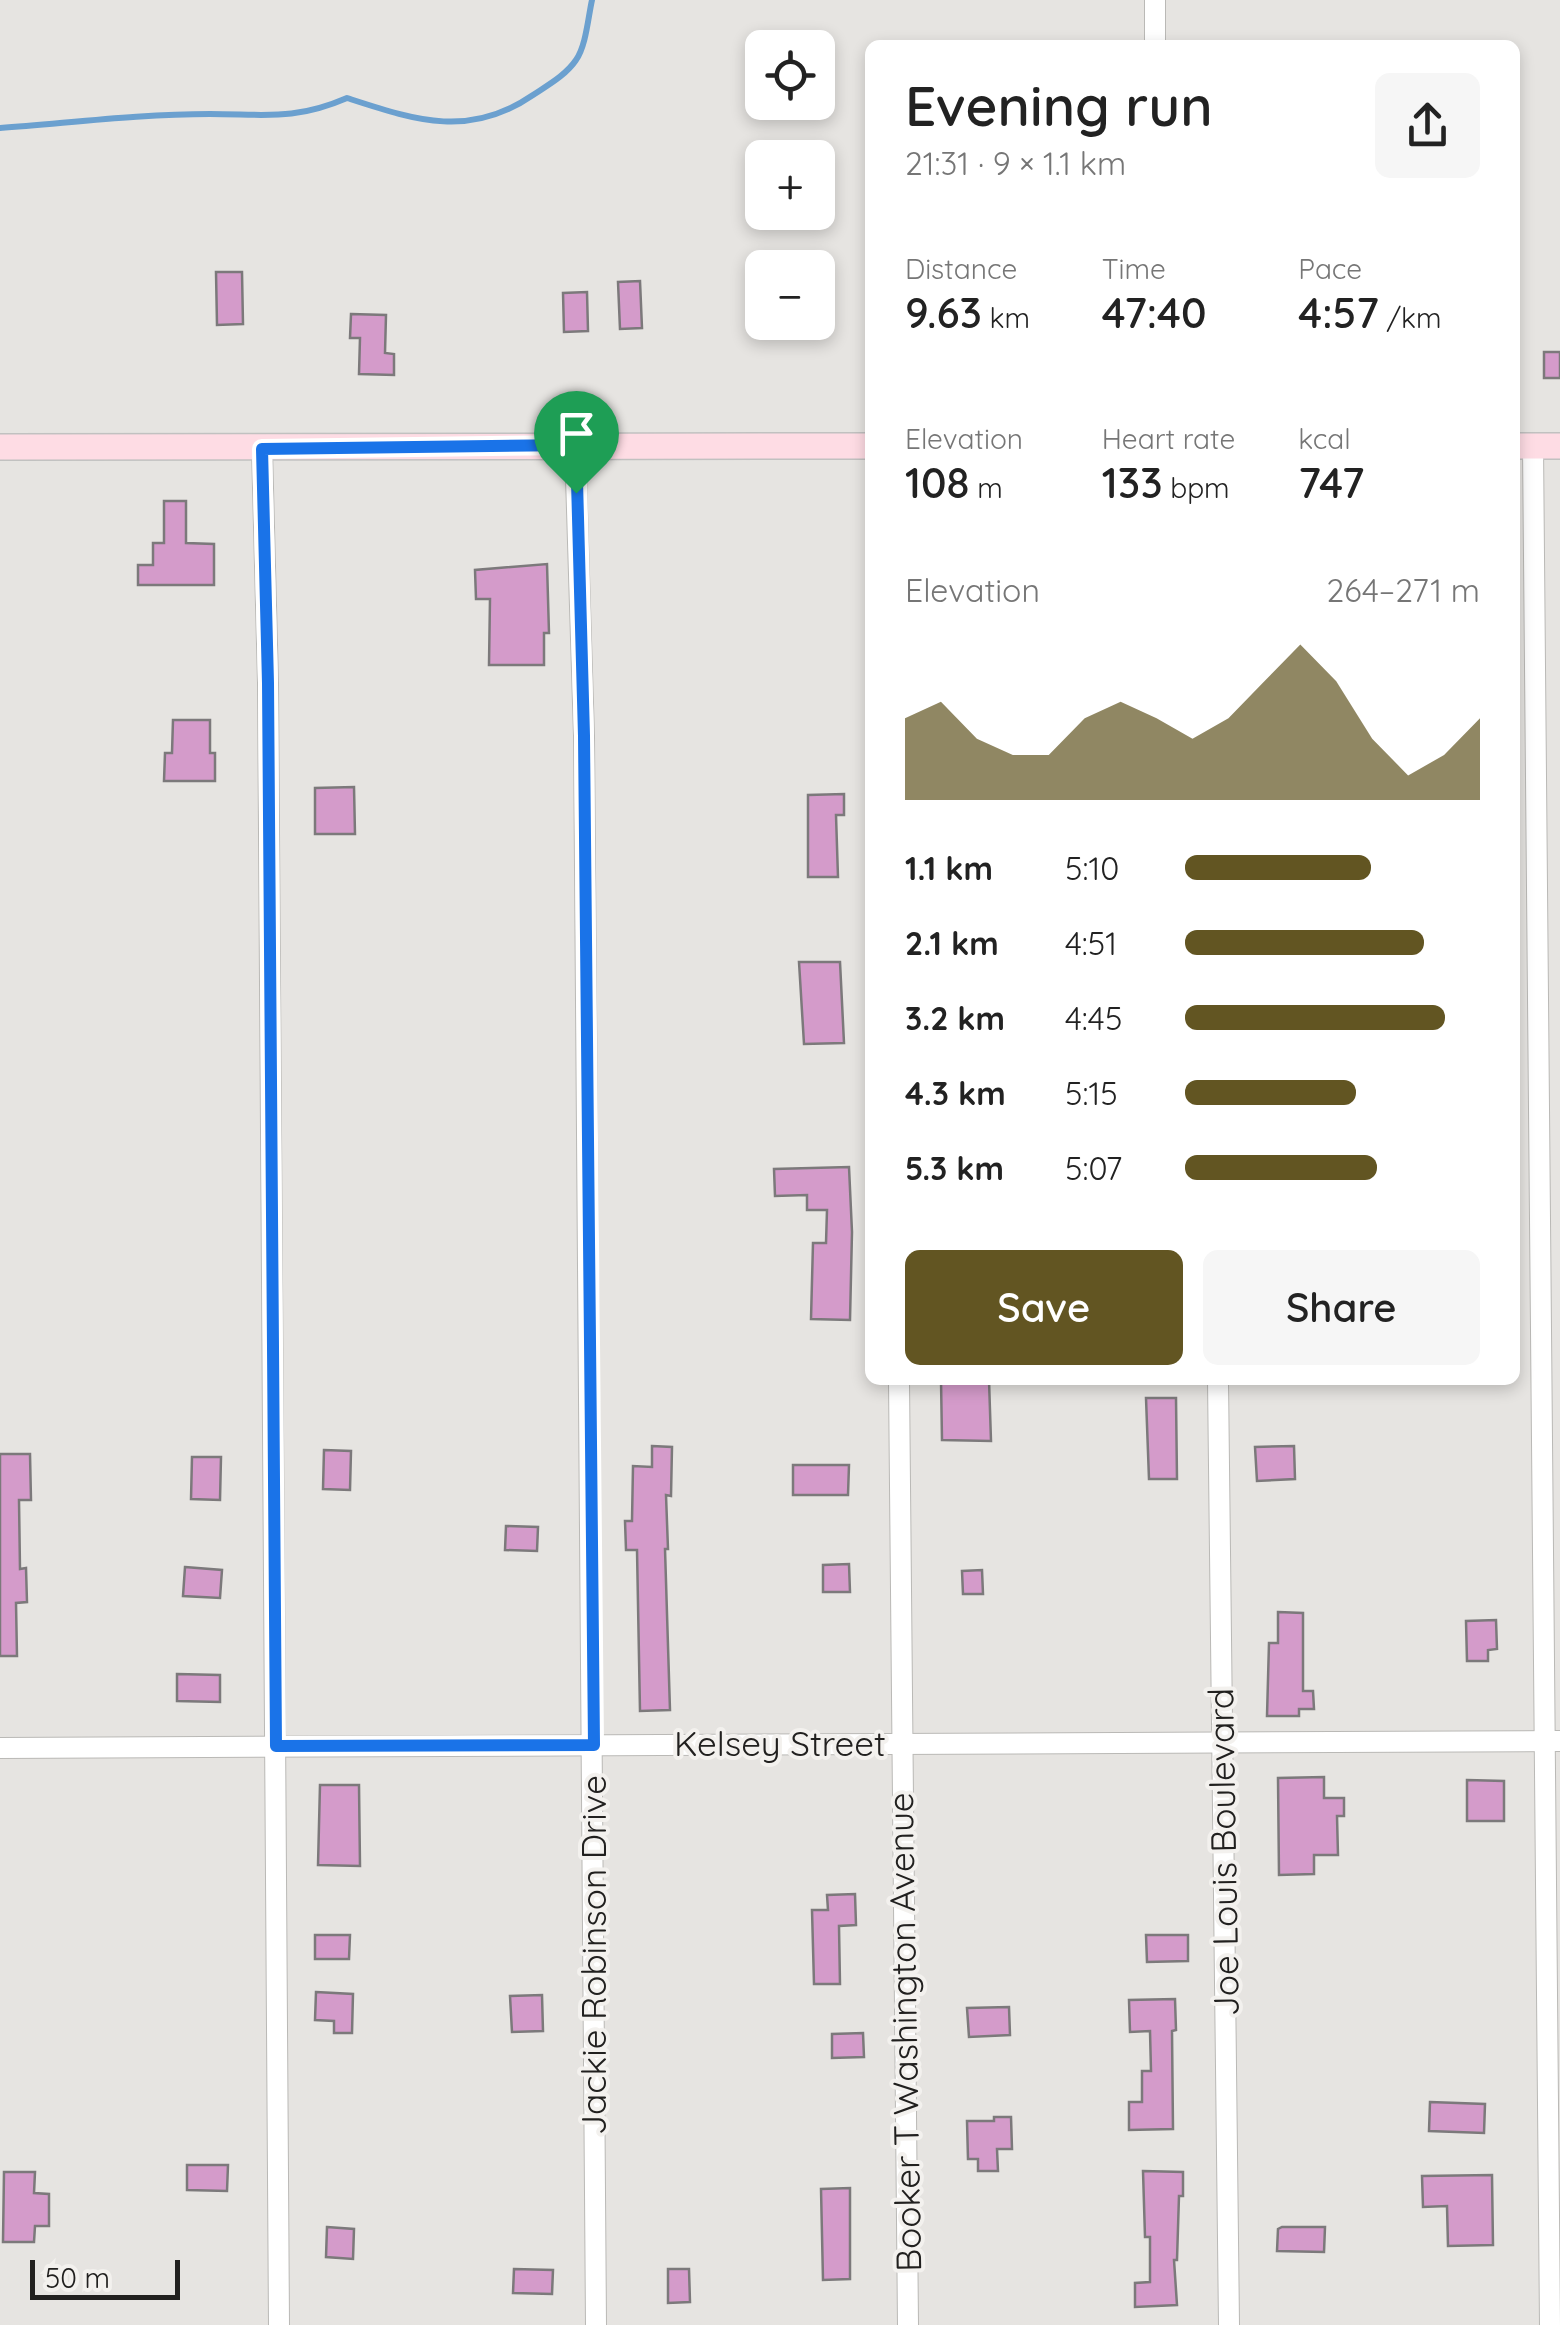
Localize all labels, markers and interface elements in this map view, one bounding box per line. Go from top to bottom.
map controls [745,30,835,340]
button: locate [745,30,835,120]
text: Evening run [905,71,1213,140]
button: share [1375,73,1480,178]
button: + [745,140,835,230]
text: 21:31 · 9 × 1.1 km [905,143,1126,183]
button: − [745,250,835,340]
text: Distance [905,251,1017,286]
text: Time [1102,251,1166,286]
text: Pace [1298,251,1362,286]
text: 9.63 [905,286,982,339]
text: 47:40 [1102,286,1206,339]
text: 4:57 [1298,286,1379,339]
text: km [982,300,1030,335]
text: /km [1379,300,1442,335]
pin [534,391,619,494]
icon: arrive [549,406,604,461]
text: Elevation [905,421,1023,456]
text: Heart rate [1102,421,1235,456]
text: kcal [1298,421,1351,456]
text: 108 [905,456,970,509]
text: 133 [1102,456,1163,509]
text: 747 [1298,456,1364,509]
text: m [970,470,1003,505]
text: bpm [1163,470,1230,505]
text: Elevation [905,570,1040,610]
text: 264–271 m [1327,570,1480,610]
text: 1.1 km [905,848,993,888]
text: 5:10 [1065,848,1119,888]
text: 2.1 km [905,923,999,963]
text: 4:51 [1065,923,1117,963]
text: 3.2 km [905,998,1005,1038]
text: 4:45 [1065,998,1122,1038]
text: 4.3 km [905,1073,1006,1113]
text: 5:15 [1065,1073,1118,1113]
text: 5.3 km [905,1148,1004,1188]
text: 5:07 [1065,1148,1122,1188]
button: Save [905,1250,1183,1365]
button: Share [1203,1250,1480,1365]
street label: Joe Louis Boulevard [1198,1688,1248,2017]
street label: Kelsey Street [674,1721,886,1765]
street label: Jackie Robinson Drive [571,1775,615,2135]
street label: Booker T Washington Avenue [878,1792,930,2272]
scale bar [30,2255,180,2300]
text: 50 m [45,2260,110,2295]

